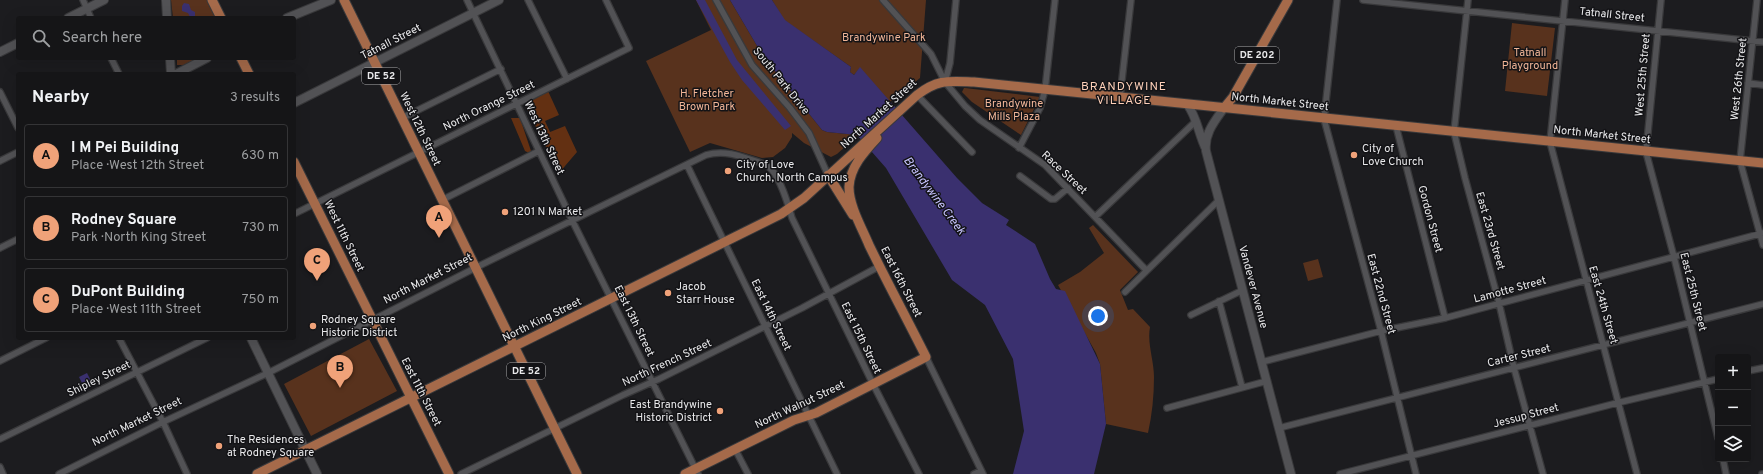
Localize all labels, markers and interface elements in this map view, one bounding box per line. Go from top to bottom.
street label: Tatnall Street [1579,5,1645,25]
search box [16,16,296,60]
street label: Tatnall Street [359,21,423,63]
icon: search [30,27,52,49]
text: Search here [62,29,142,48]
park label: Brandywine Park [842,31,926,45]
street label: West 25th Street [1632,33,1654,117]
street label: West 26th Street [1728,37,1750,121]
street label: South Park Drive [750,44,813,118]
park label: Tatnall Playground [1502,46,1558,73]
road number: DE 202 [1235,47,1279,63]
road number: DE 52 [362,68,400,84]
street label: North Market Street [838,76,920,152]
street label: North Orange Street [441,78,537,134]
district label: BRANDYWINE VILLAGE [1081,79,1167,109]
text: Nearby [32,87,89,109]
park label: H. Fletcher Brown Park [679,87,735,114]
text: 3 results [230,90,280,106]
street label: West 12th Street [396,90,444,168]
street label: North Market Street [1230,90,1330,114]
park label: Brandywine Mills Plaza [985,97,1043,124]
street label: West 13th Street [521,99,567,177]
street label: North Market Street [1552,123,1652,147]
text: I M Pei Building [71,139,179,158]
place label: City of Love Church [1362,142,1424,169]
text: A [41,148,51,164]
text: 630 m [241,148,279,164]
street label: Race Street [1038,148,1090,198]
marker: City of Love Church [1349,150,1359,160]
water label: Brandywine Creek [899,154,969,239]
text: Place · West 12th Street [71,158,204,174]
place label: City of Love Church, North Campus [736,158,848,185]
marker: City of Love Church, North Campus [723,166,733,176]
street label: Gordon Street [1414,184,1446,254]
street label: East 23rd Street [1472,190,1508,272]
street label: West 11th Street [321,198,367,274]
pin: A [426,205,452,238]
place label: 1201 N Market [513,205,582,219]
marker: 1201 N Market [500,207,510,217]
text: Rodney Square [71,211,177,230]
text: B [42,220,50,236]
text: 730 m [242,220,279,236]
text: Park · North King Street [71,230,206,246]
street label: East 16th Street [877,244,925,320]
street label: Vandever Avenue [1235,244,1271,330]
pin: C [304,248,330,281]
street label: North Market Street [381,250,475,308]
street label: East 25th Street [1676,251,1710,333]
street label: East 22nd Street [1363,252,1399,336]
street label: East 24th Street [1585,264,1621,346]
street label: Lamotte Street [1472,274,1548,306]
street label: East 14th Street [748,277,794,353]
place label: Jacob Starr House [676,280,735,307]
text: DuPont Building [71,283,185,302]
street label: East 13th Street [611,283,657,359]
marker: Jacob Starr House [663,288,673,298]
text: C [42,292,50,308]
text: 750 m [242,292,279,308]
street label: North King Street [500,295,584,345]
street label: East 15th Street [838,300,884,376]
text: Place · West 11th Street [71,302,201,318]
your location [1088,306,1108,326]
place label: Rodney Square Historic District [321,313,397,340]
marker: Rodney Square Historic District [308,321,318,331]
street label: North French Street [620,336,714,390]
street label: Carter Street [1486,341,1552,371]
map controls [1715,354,1751,462]
button: + [1715,354,1751,390]
pin: B [327,355,353,388]
street label: East 11th Street [398,355,444,429]
street label: Shipley Street [65,358,133,400]
road number: DE 52 [507,363,545,379]
street label: North Walnut Street [753,378,847,432]
button: − [1715,390,1751,426]
street label: North Market Street [90,394,184,450]
place label: East Brandywine Historic District [629,398,712,425]
street label: Jessup Street [1492,401,1560,431]
marker: East Brandywine Historic District [715,406,725,416]
button: layers [1715,426,1751,462]
place label: The Residences at Rodney Square [227,433,314,460]
marker: The Residences at Rodney Square [214,441,224,451]

